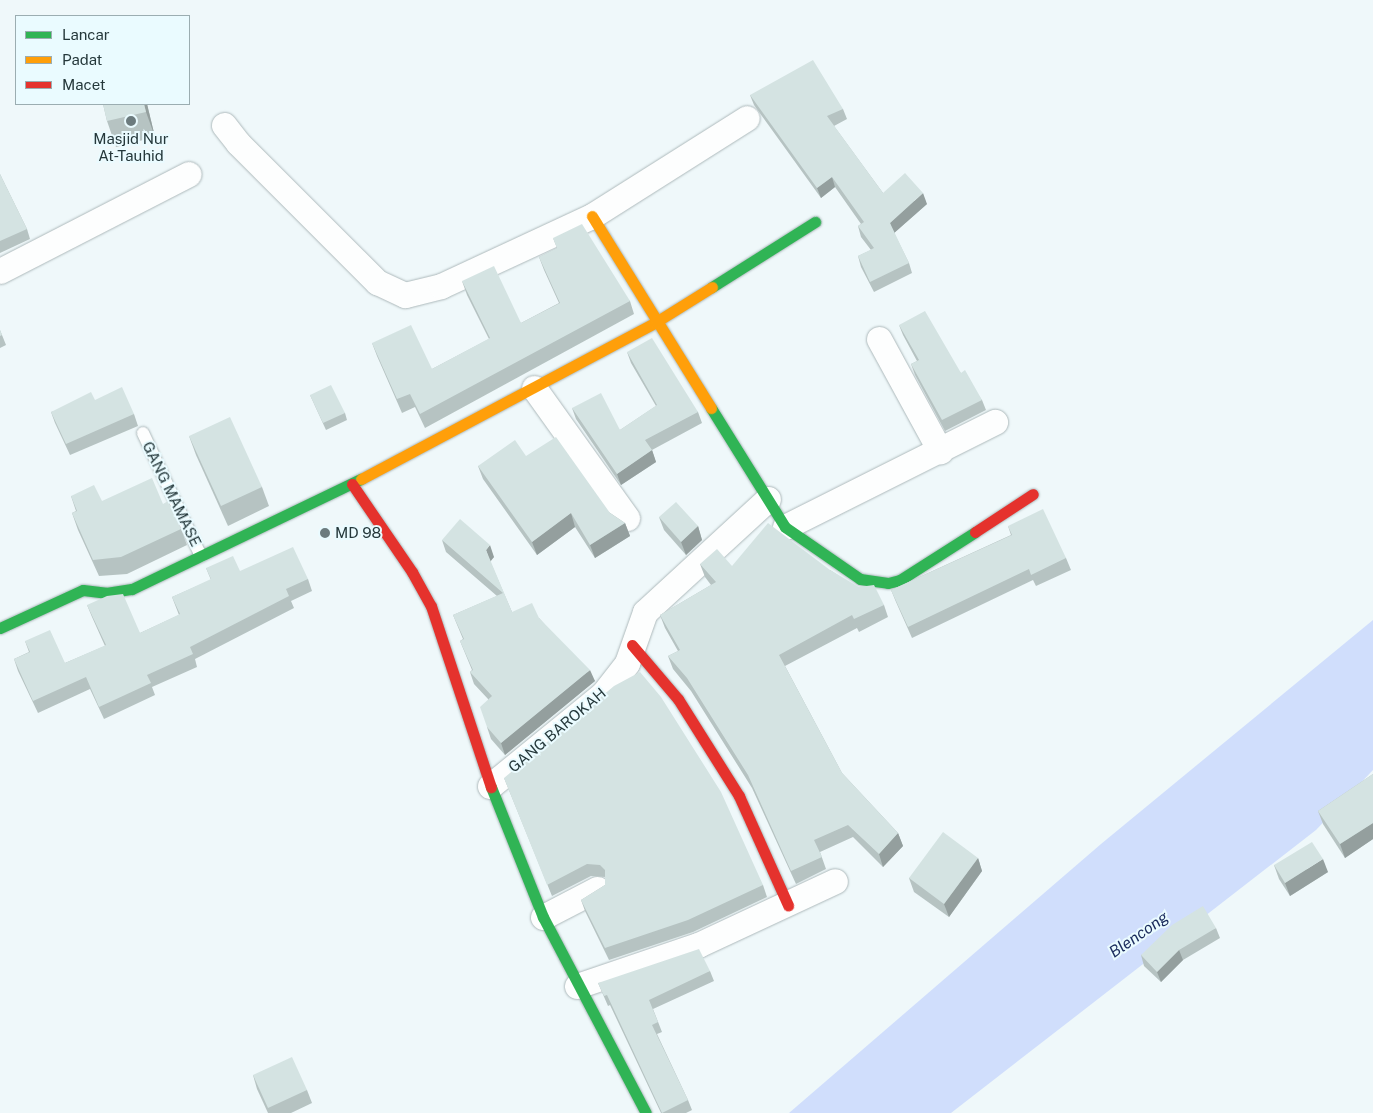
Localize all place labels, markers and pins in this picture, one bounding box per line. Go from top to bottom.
marker: Masjid Nur At-Tauhid [125,115,137,127]
place label: Masjid Nur At-Tauhid [93,129,169,164]
place label: MD 98 [335,524,381,542]
marker: MD 98 [319,527,331,539]

